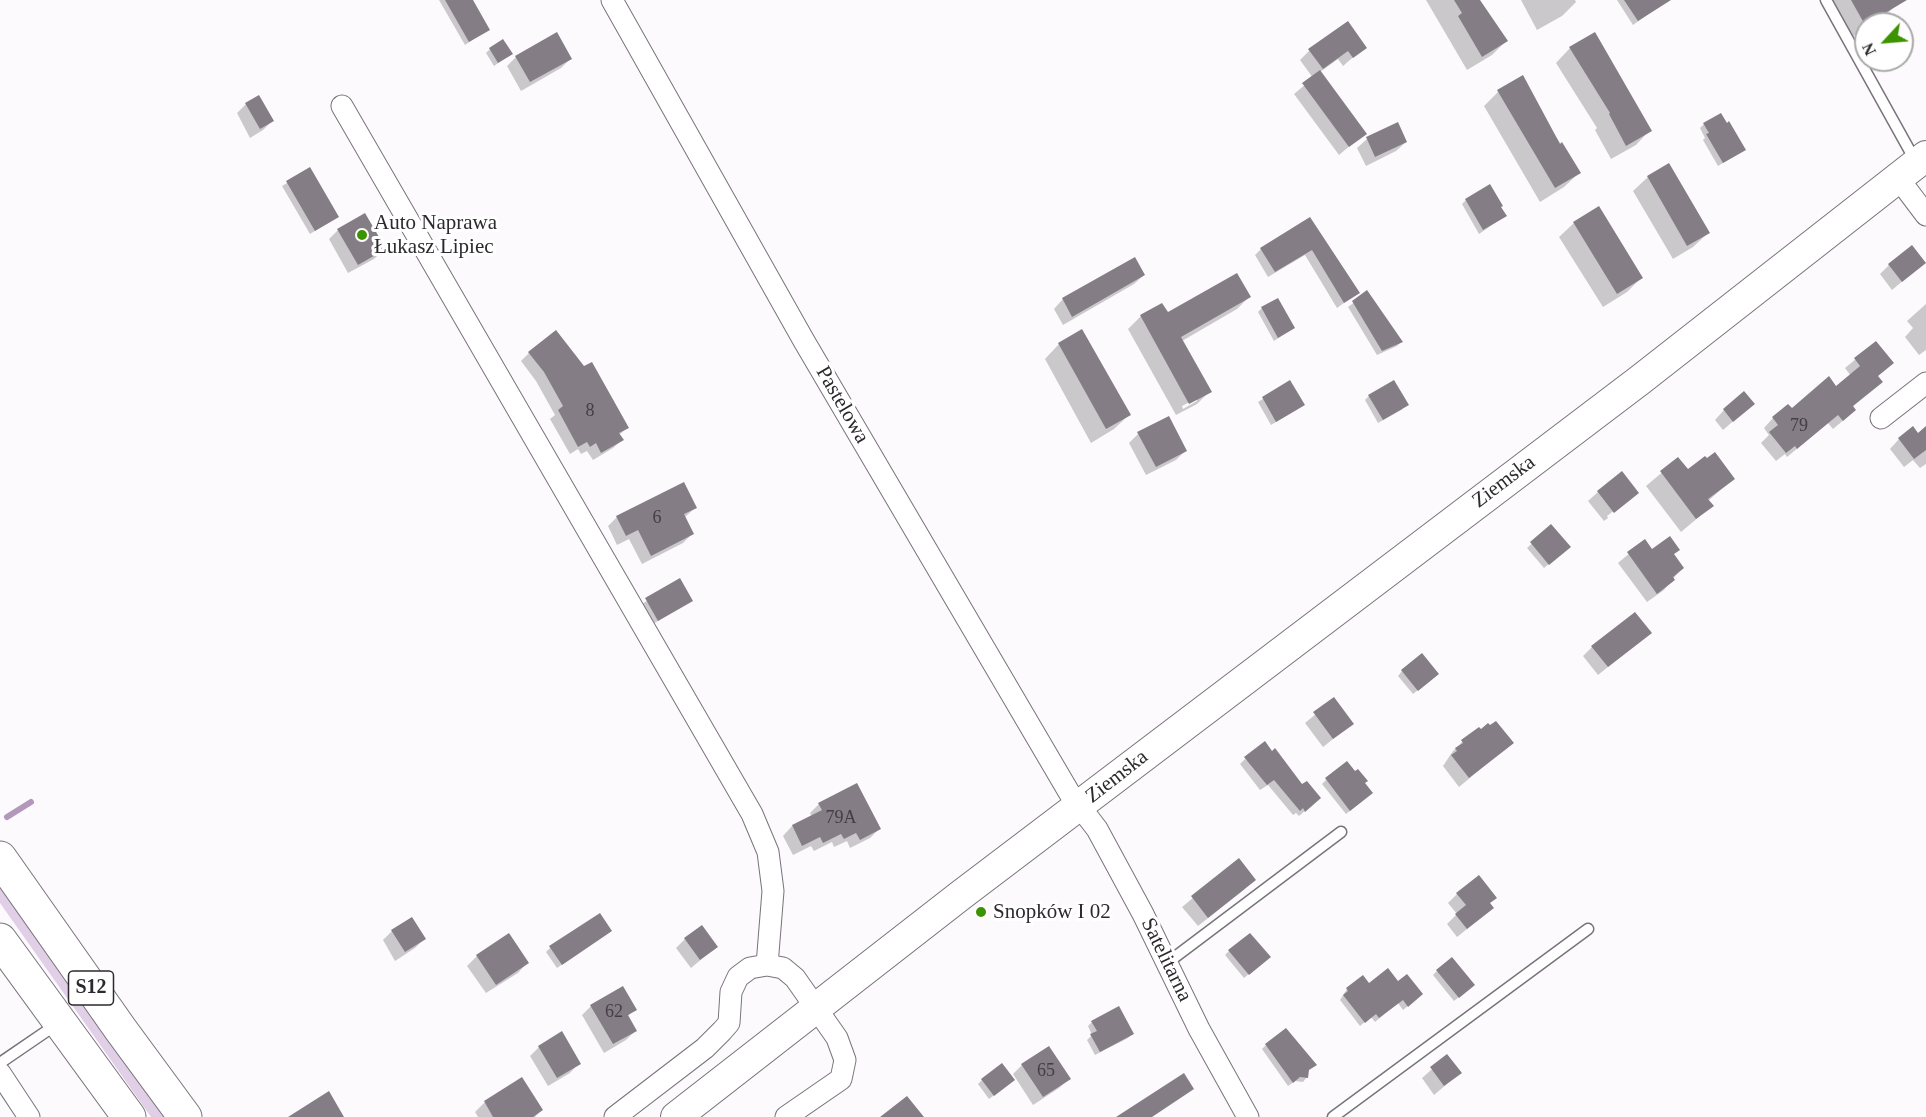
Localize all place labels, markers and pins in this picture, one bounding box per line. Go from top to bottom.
place label: Auto Naprawa Łukasz Lipiec [374,210,497,260]
marker: Auto Naprawa Łukasz Lipiec [355,228,369,242]
place label: Snopków I 02 [993,899,1111,925]
marker: Snopków I 02 [974,905,988,919]

